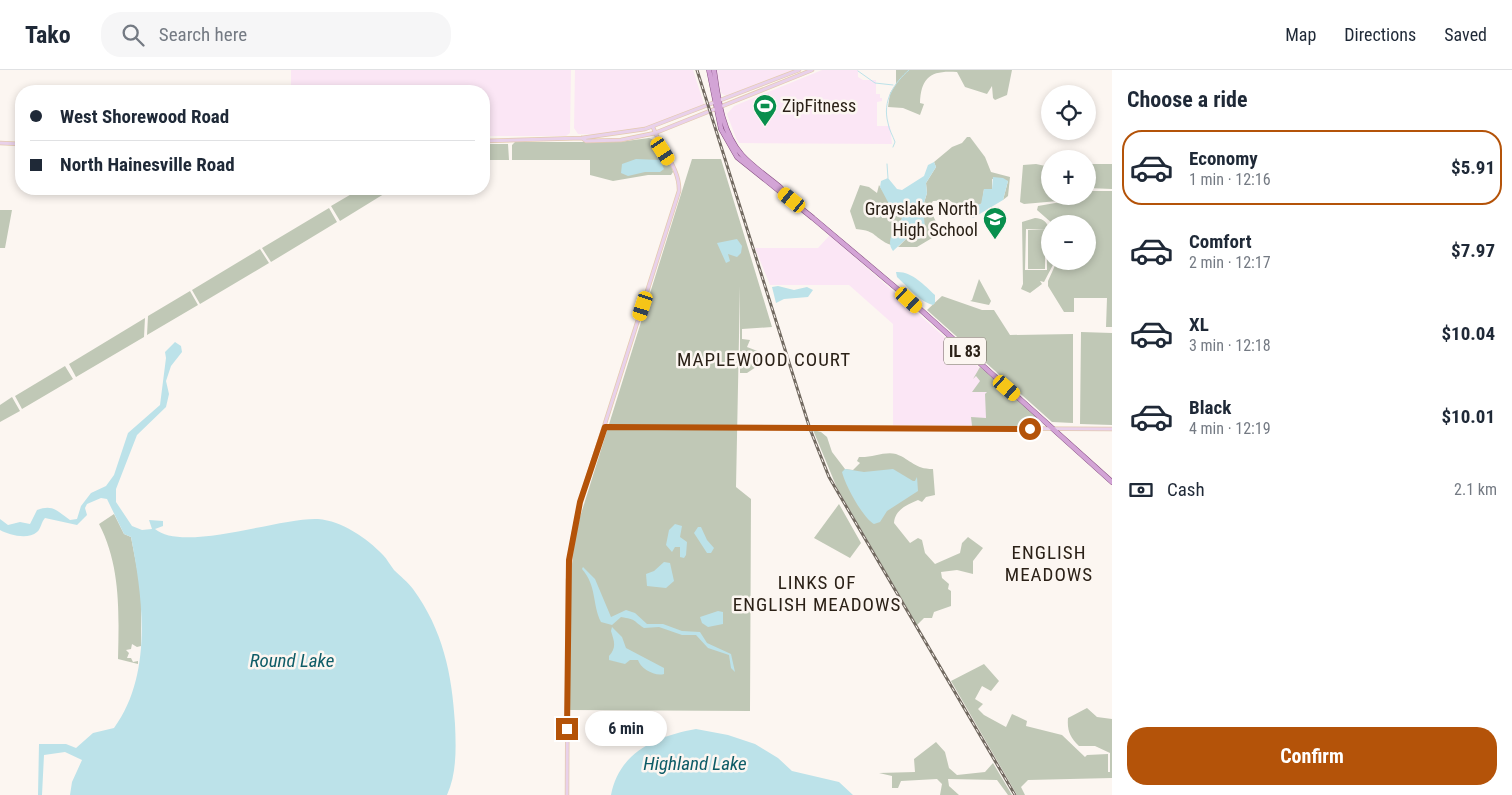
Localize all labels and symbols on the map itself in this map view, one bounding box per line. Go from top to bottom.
sports icon: ZipFitness [752,93,778,127]
place label: ZipFitness [782,95,856,116]
car [648,134,677,168]
car [775,185,808,215]
place label: Grayslake North High School [865,198,978,240]
school or university icon: Grayslake North High School [982,206,1008,240]
car [892,284,925,316]
car [631,289,654,323]
road number: IL 83 [944,338,986,364]
district label: MAPLEWOOD COURT [677,348,851,371]
car [990,372,1023,404]
route start [1019,418,1041,440]
district label: ENGLISH MEADOWS [1005,541,1093,586]
district label: LINKS OF ENGLISH MEADOWS [733,571,901,616]
water label: Round Lake [250,649,334,672]
callout: 6 min [584,712,667,746]
route end [556,718,578,740]
water label: Highland Lake [643,752,747,775]

